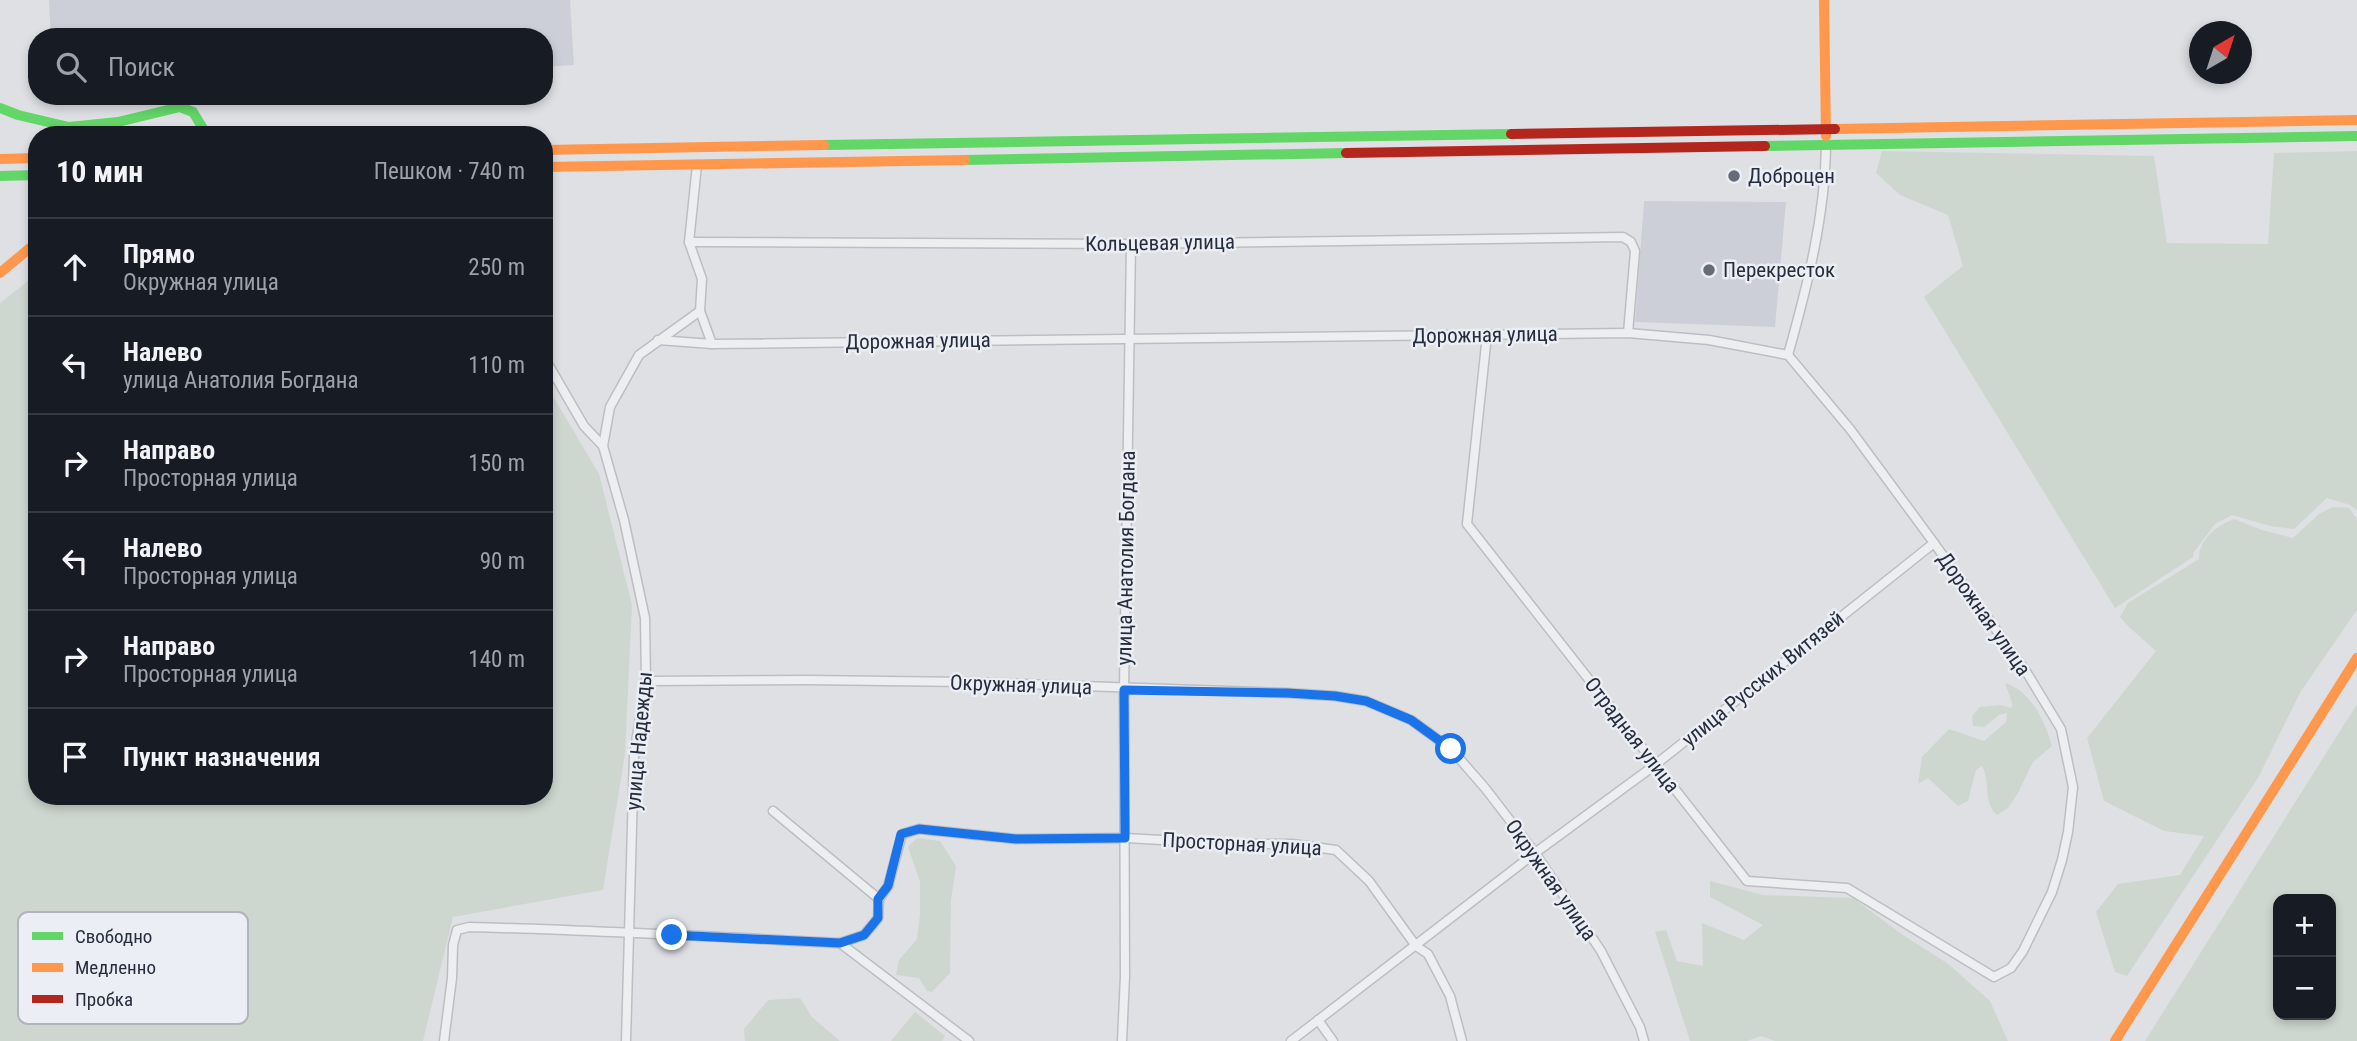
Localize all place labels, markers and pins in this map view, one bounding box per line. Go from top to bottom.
place label: Доброцен [1748,164,1835,188]
marker: Доброцен [1726,168,1742,184]
place label: Перекресток [1723,258,1835,282]
marker: Перекресток [1701,262,1717,278]

